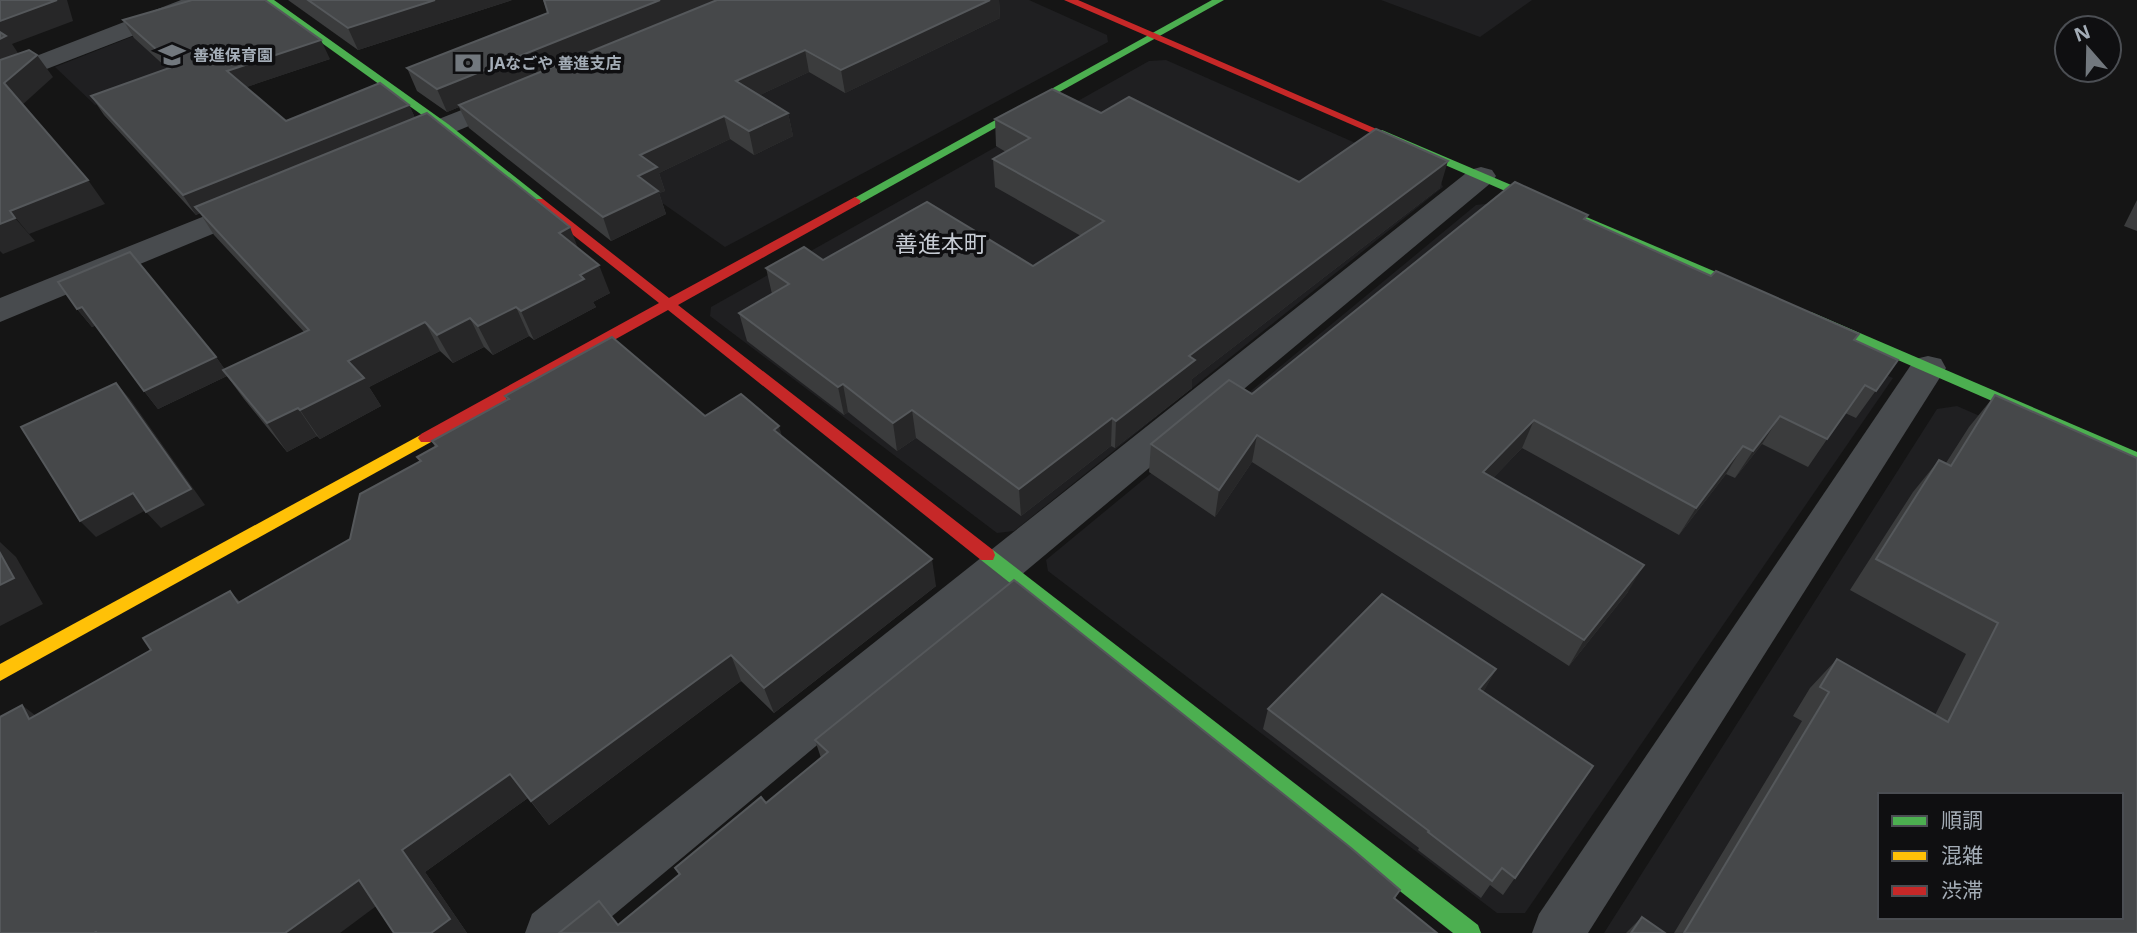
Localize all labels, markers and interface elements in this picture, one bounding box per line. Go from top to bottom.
north arrow [2053,14,2123,84]
text: N [2070,18,2094,48]
school or university icon: 善進保育園 [157,40,187,70]
place label: 善進保育園 [193,44,273,66]
bank icon: JAなごや 善進支店 [453,48,483,78]
place label: JAなごや 善進支店 [487,52,622,74]
district label: 善進本町 [895,227,987,259]
legend [1878,793,2123,919]
text: 順調 [1941,806,1983,834]
text: 混雑 [1941,841,1983,869]
text: 渋滞 [1941,876,1983,904]

